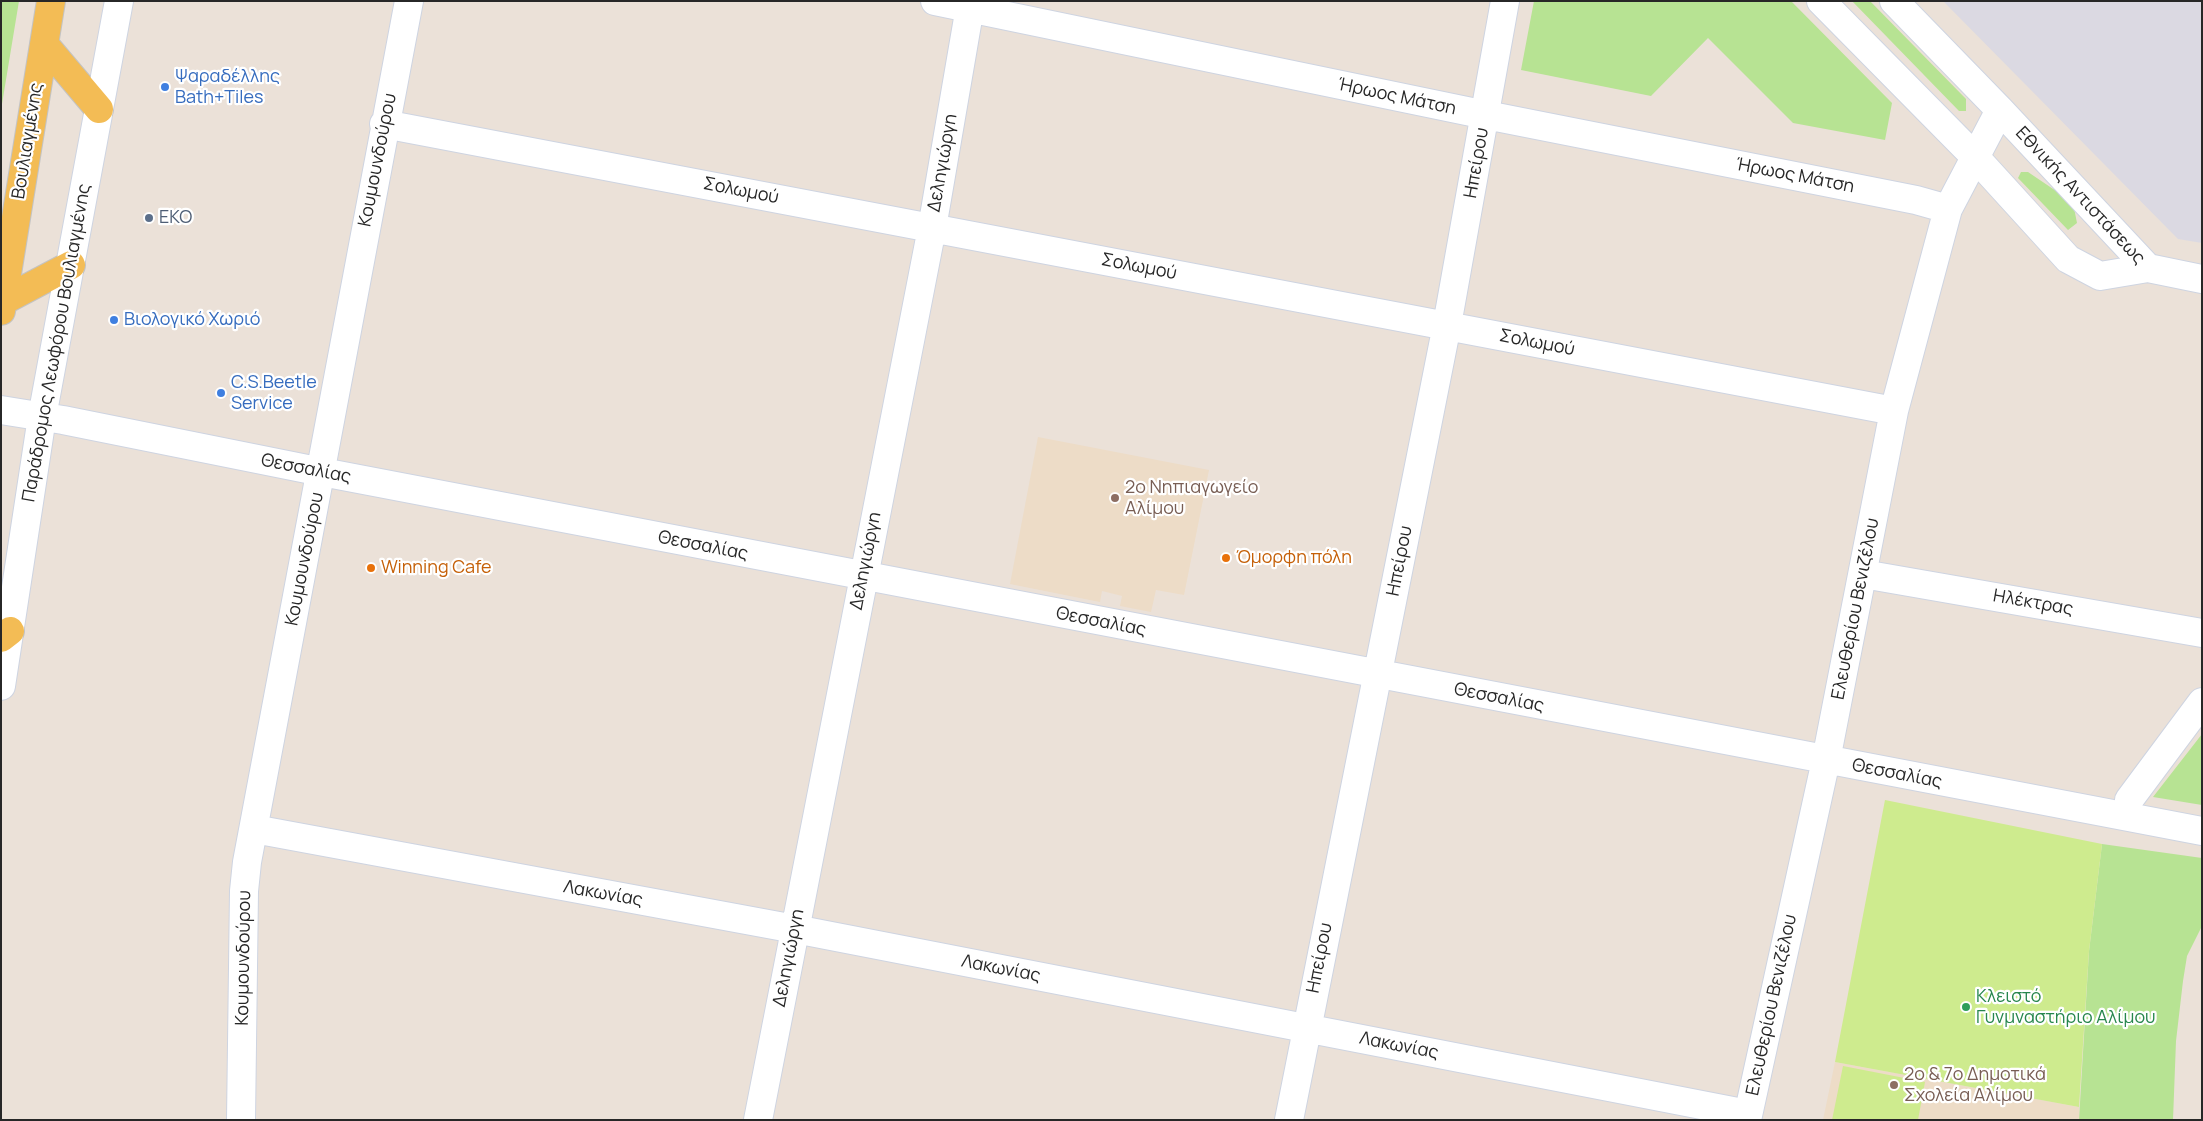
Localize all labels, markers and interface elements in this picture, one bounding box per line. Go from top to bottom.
place label: Ψαραδέλλης Bath+Tiles [175,66,280,108]
street label: Ήρωος Μάτση [1336,74,1458,120]
street label: Βουλιαγμένης [8,81,48,201]
marker: Ψαραδέλλης Bath+Tiles [159,81,171,93]
street label: Κουμουνδούρου [354,91,402,229]
street label: Δεληγιώργη [924,112,962,214]
street label: Εθνικής Αντιστάσεως [2011,123,2149,269]
street label: Ηπείρου [1460,126,1494,200]
street label: Ήρωος Μάτση [1734,154,1856,198]
street label: Σολωμού [701,173,781,209]
street label: Παράδρομος Λεωφόρου Βουλιαγμένης [18,182,96,504]
place label: EKO [159,207,192,229]
marker: EKO [143,212,155,224]
street label: Σολωμού [1099,249,1179,285]
place label: Βιολογικό Χωριό [124,309,260,331]
marker: Βιολογικό Χωριό [108,314,120,326]
street label: Σολωμού [1497,325,1577,361]
place label: C.S.Beetle Service [231,372,317,414]
marker: C.S.Beetle Service [215,387,227,399]
street label: Θεσσαλίας [259,450,353,488]
place label: 2ο Νηπιαγωγείο Αλίμου [1125,477,1258,520]
street label: Κουμουνδούρου [281,490,329,628]
marker: 2ο Νηπιαγωγείο Αλίμου [1109,492,1121,504]
street label: Δεληγιώργη [846,510,886,612]
street label: Ελευθερίου Βενιζέλου [1828,516,1884,702]
street label: Ηπείρου [1383,524,1417,598]
street label: Θεσσαλίας [656,527,750,565]
place label: Όμορφη πόλη [1236,547,1352,569]
marker: Όμορφη πόλη [1220,552,1232,564]
place label: Winning Cafe [381,557,492,579]
marker: Winning Cafe [365,562,377,574]
street label: Ηλέκτρας [1991,585,2075,621]
street label: Θεσσαλίας [1054,603,1148,641]
street label: Θεσσαλίας [1452,679,1546,717]
street label: Θεσσαλίας [1850,755,1944,793]
street label: Λακωνίας [562,876,644,912]
street label: Κουμουνδούρου [232,890,256,1026]
street label: Δεληγιώργη [769,907,809,1009]
street label: Ελευθερίου Βενιζέλου [1742,912,1802,1098]
street label: Ηπείρου [1303,921,1337,995]
street label: Λακωνίας [960,951,1042,987]
place label: Κλειστό Γυνμναστήριο Αλίμου [1976,986,2156,1028]
marker: Κλειστό Γυνμναστήριο Αλίμου [1960,1001,1972,1013]
street label: Λακωνίας [1358,1028,1440,1064]
place label: 2ο & 7ο Δημοτικά Σχολεία Αλίμου [1904,1064,2046,1106]
marker: 2ο & 7ο Δημοτικά Σχολεία Αλίμου [1888,1079,1900,1091]

